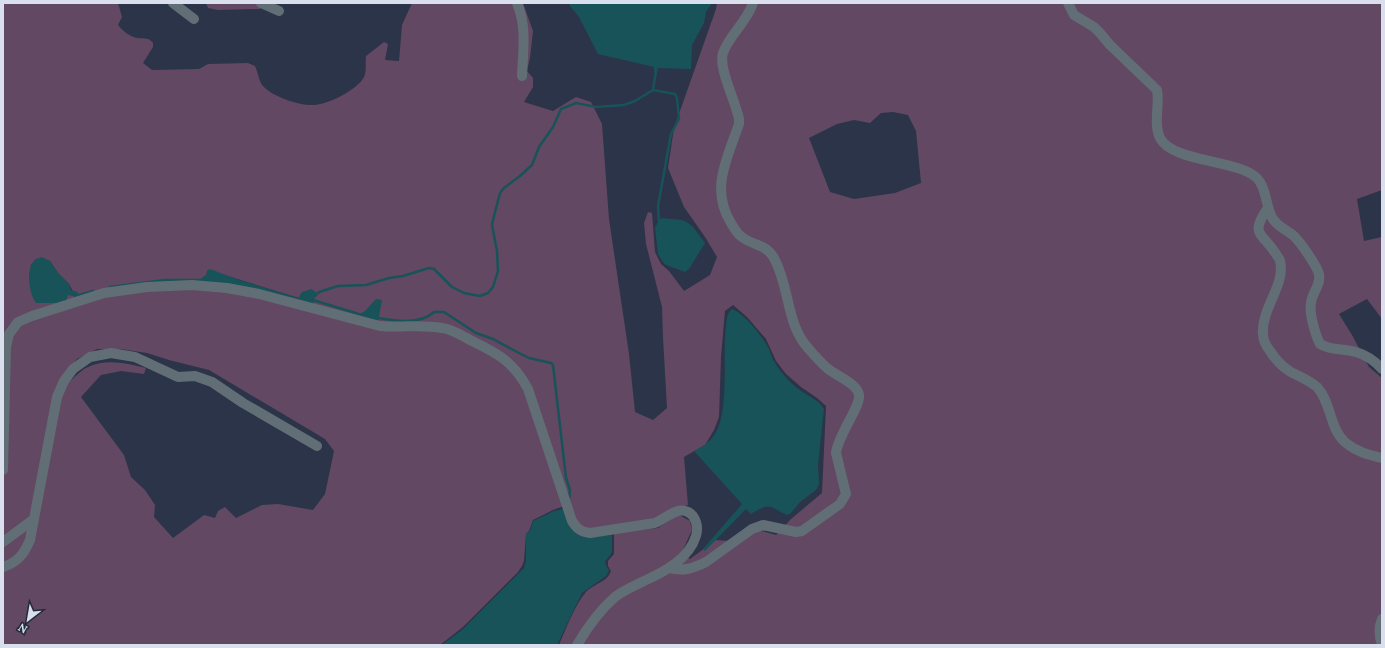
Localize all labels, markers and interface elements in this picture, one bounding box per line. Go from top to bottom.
north arrow [8,600,48,640]
text: N [15,620,30,637]

